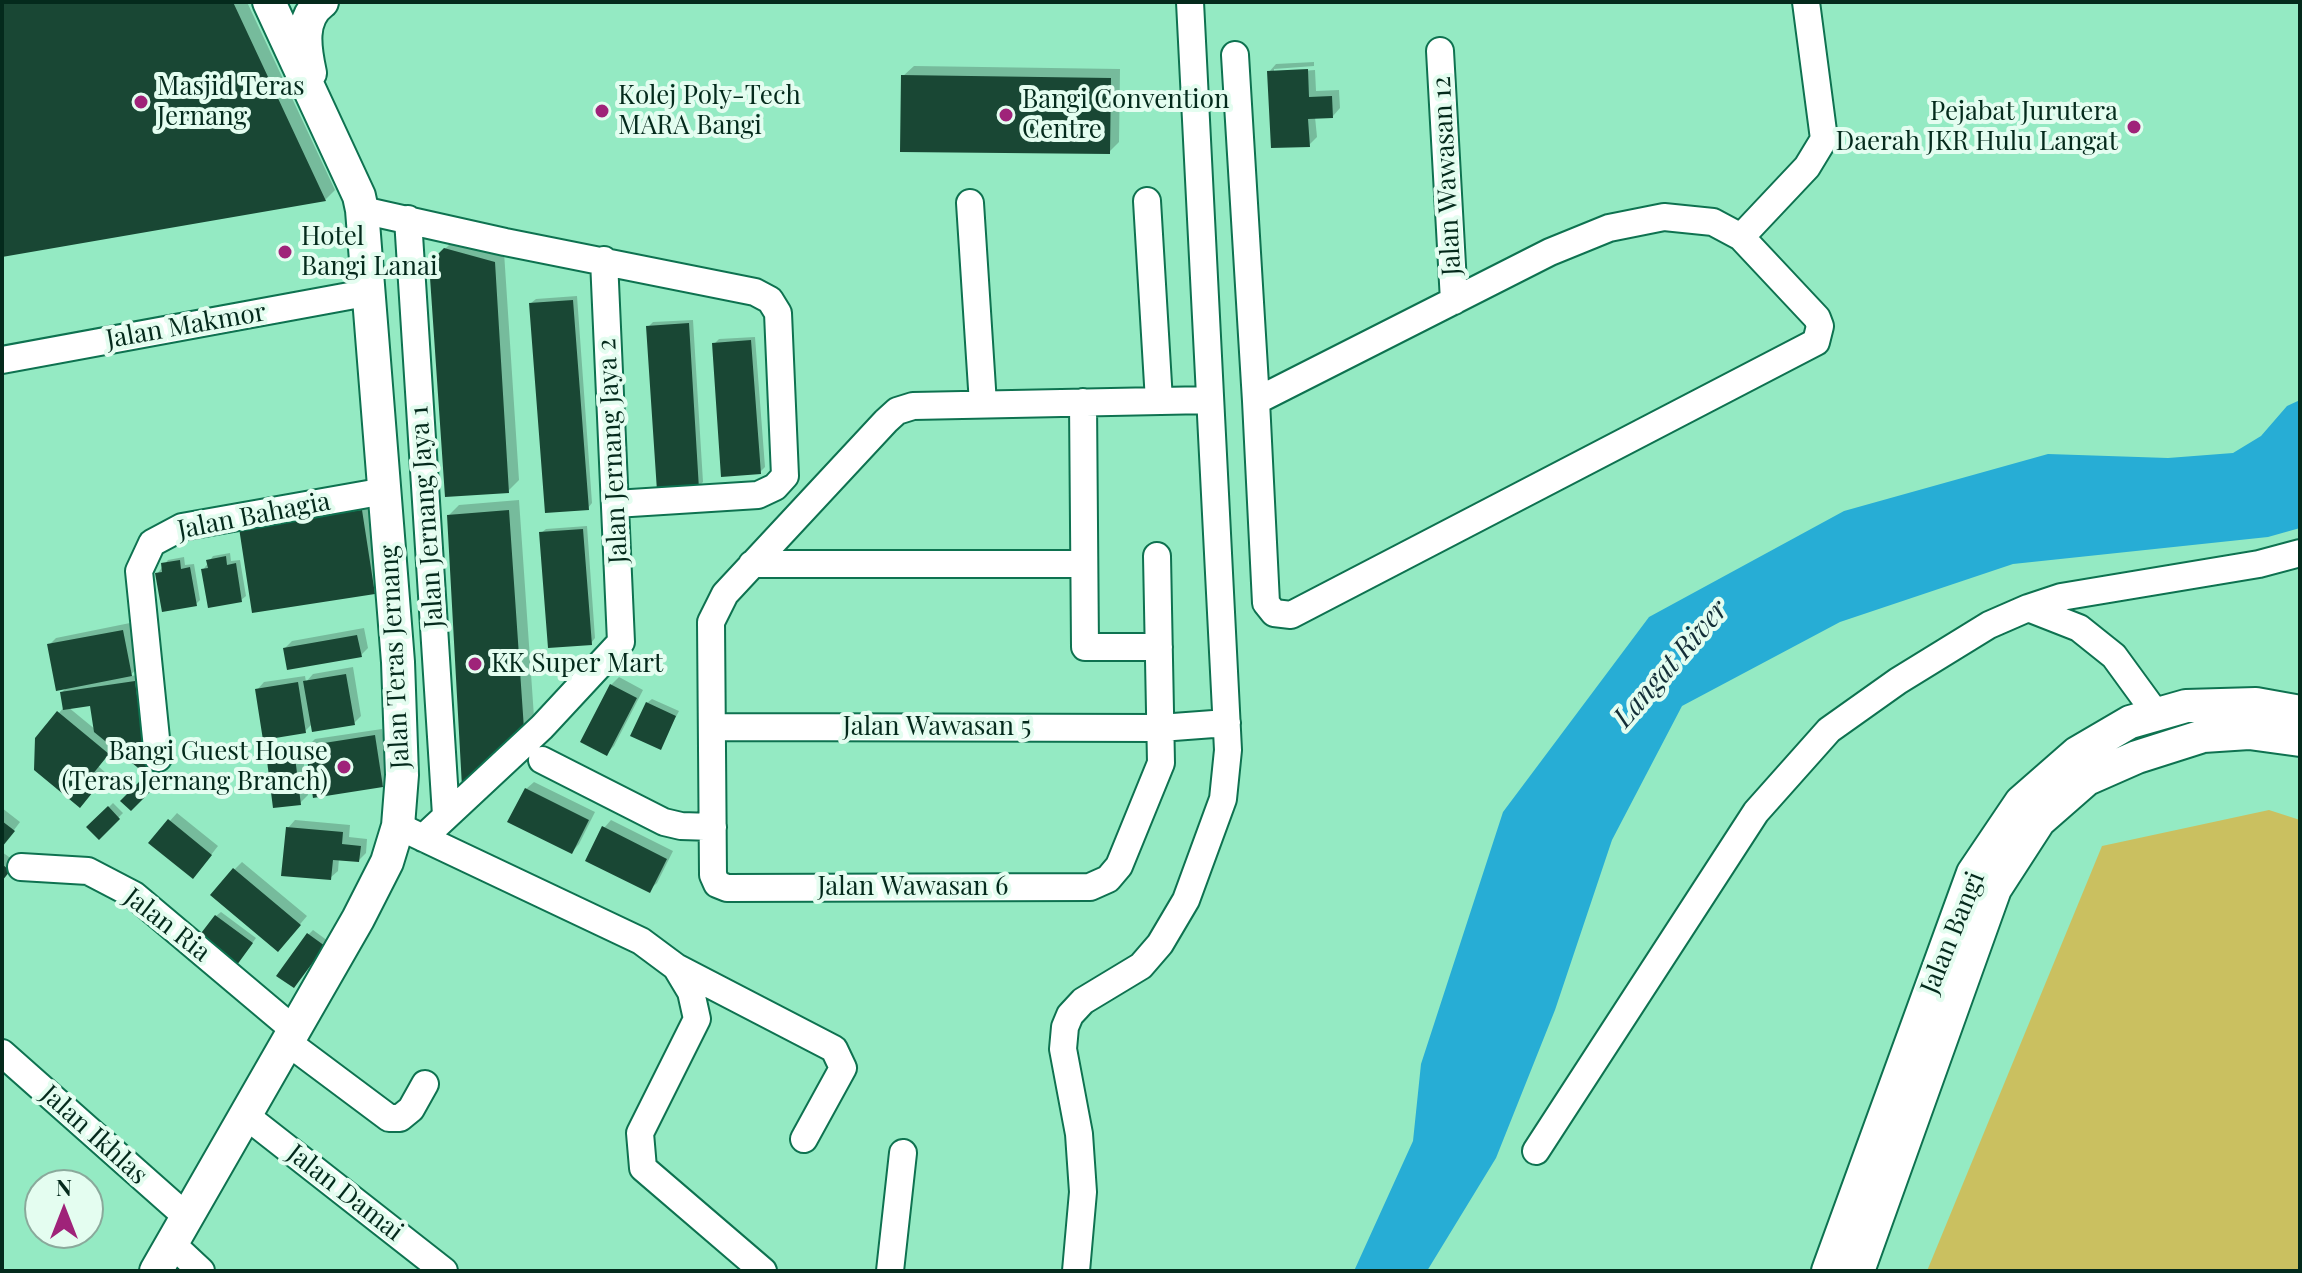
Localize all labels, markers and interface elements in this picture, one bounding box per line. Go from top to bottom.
place label: Masjid Teras Jernang [157,71,305,132]
street label: Jalan Wawasan 12 [1426,75,1468,277]
place label: Kolej Poly-Tech MARA Bangi [618,80,801,142]
place label: Bangi Convention Centre [1022,84,1229,146]
marker: Masjid Teras Jernang [132,93,150,111]
place label: Pejabat Jurutera Daerah JKR Hulu Langat [1835,96,2118,158]
marker: Kolej Poly-Tech MARA Bangi [593,102,611,120]
marker: Bangi Convention Centre [997,106,1015,124]
marker: Pejabat Jurutera Daerah JKR Hulu Langat [2125,118,2143,136]
place label: Hotel Bangi Lanai [301,221,438,282]
marker: Hotel Bangi Lanai [276,243,294,261]
street label: Jalan Makmor [104,297,268,355]
street label: Jalan Jernang Jaya 2 [592,338,634,564]
street label: Jalan Jernang Jaya 1 [404,405,450,629]
street label: Jalan Bahagia [175,486,333,546]
street label: Jalan Teras Jernang [374,544,416,770]
water label: Langat River [1607,594,1735,734]
place label: KK Super Mart [491,648,663,680]
marker: KK Super Mart [466,655,484,673]
street label: Jalan Wawasan 5 [843,711,1031,743]
place label: Bangi Guest House (Teras Jernang Branch) [62,736,328,798]
marker: Bangi Guest House (Teras Jernang Branch) [335,758,353,776]
street label: Jalan Bangi [1914,867,1992,999]
street label: Jalan Wawasan 6 [817,871,1009,903]
street label: Jalan Ria [118,882,216,968]
street label: Jalan Ikhlas [34,1079,154,1191]
street label: Jalan Damai [281,1138,409,1248]
north arrow [24,1169,104,1249]
text: N [56,1172,72,1202]

